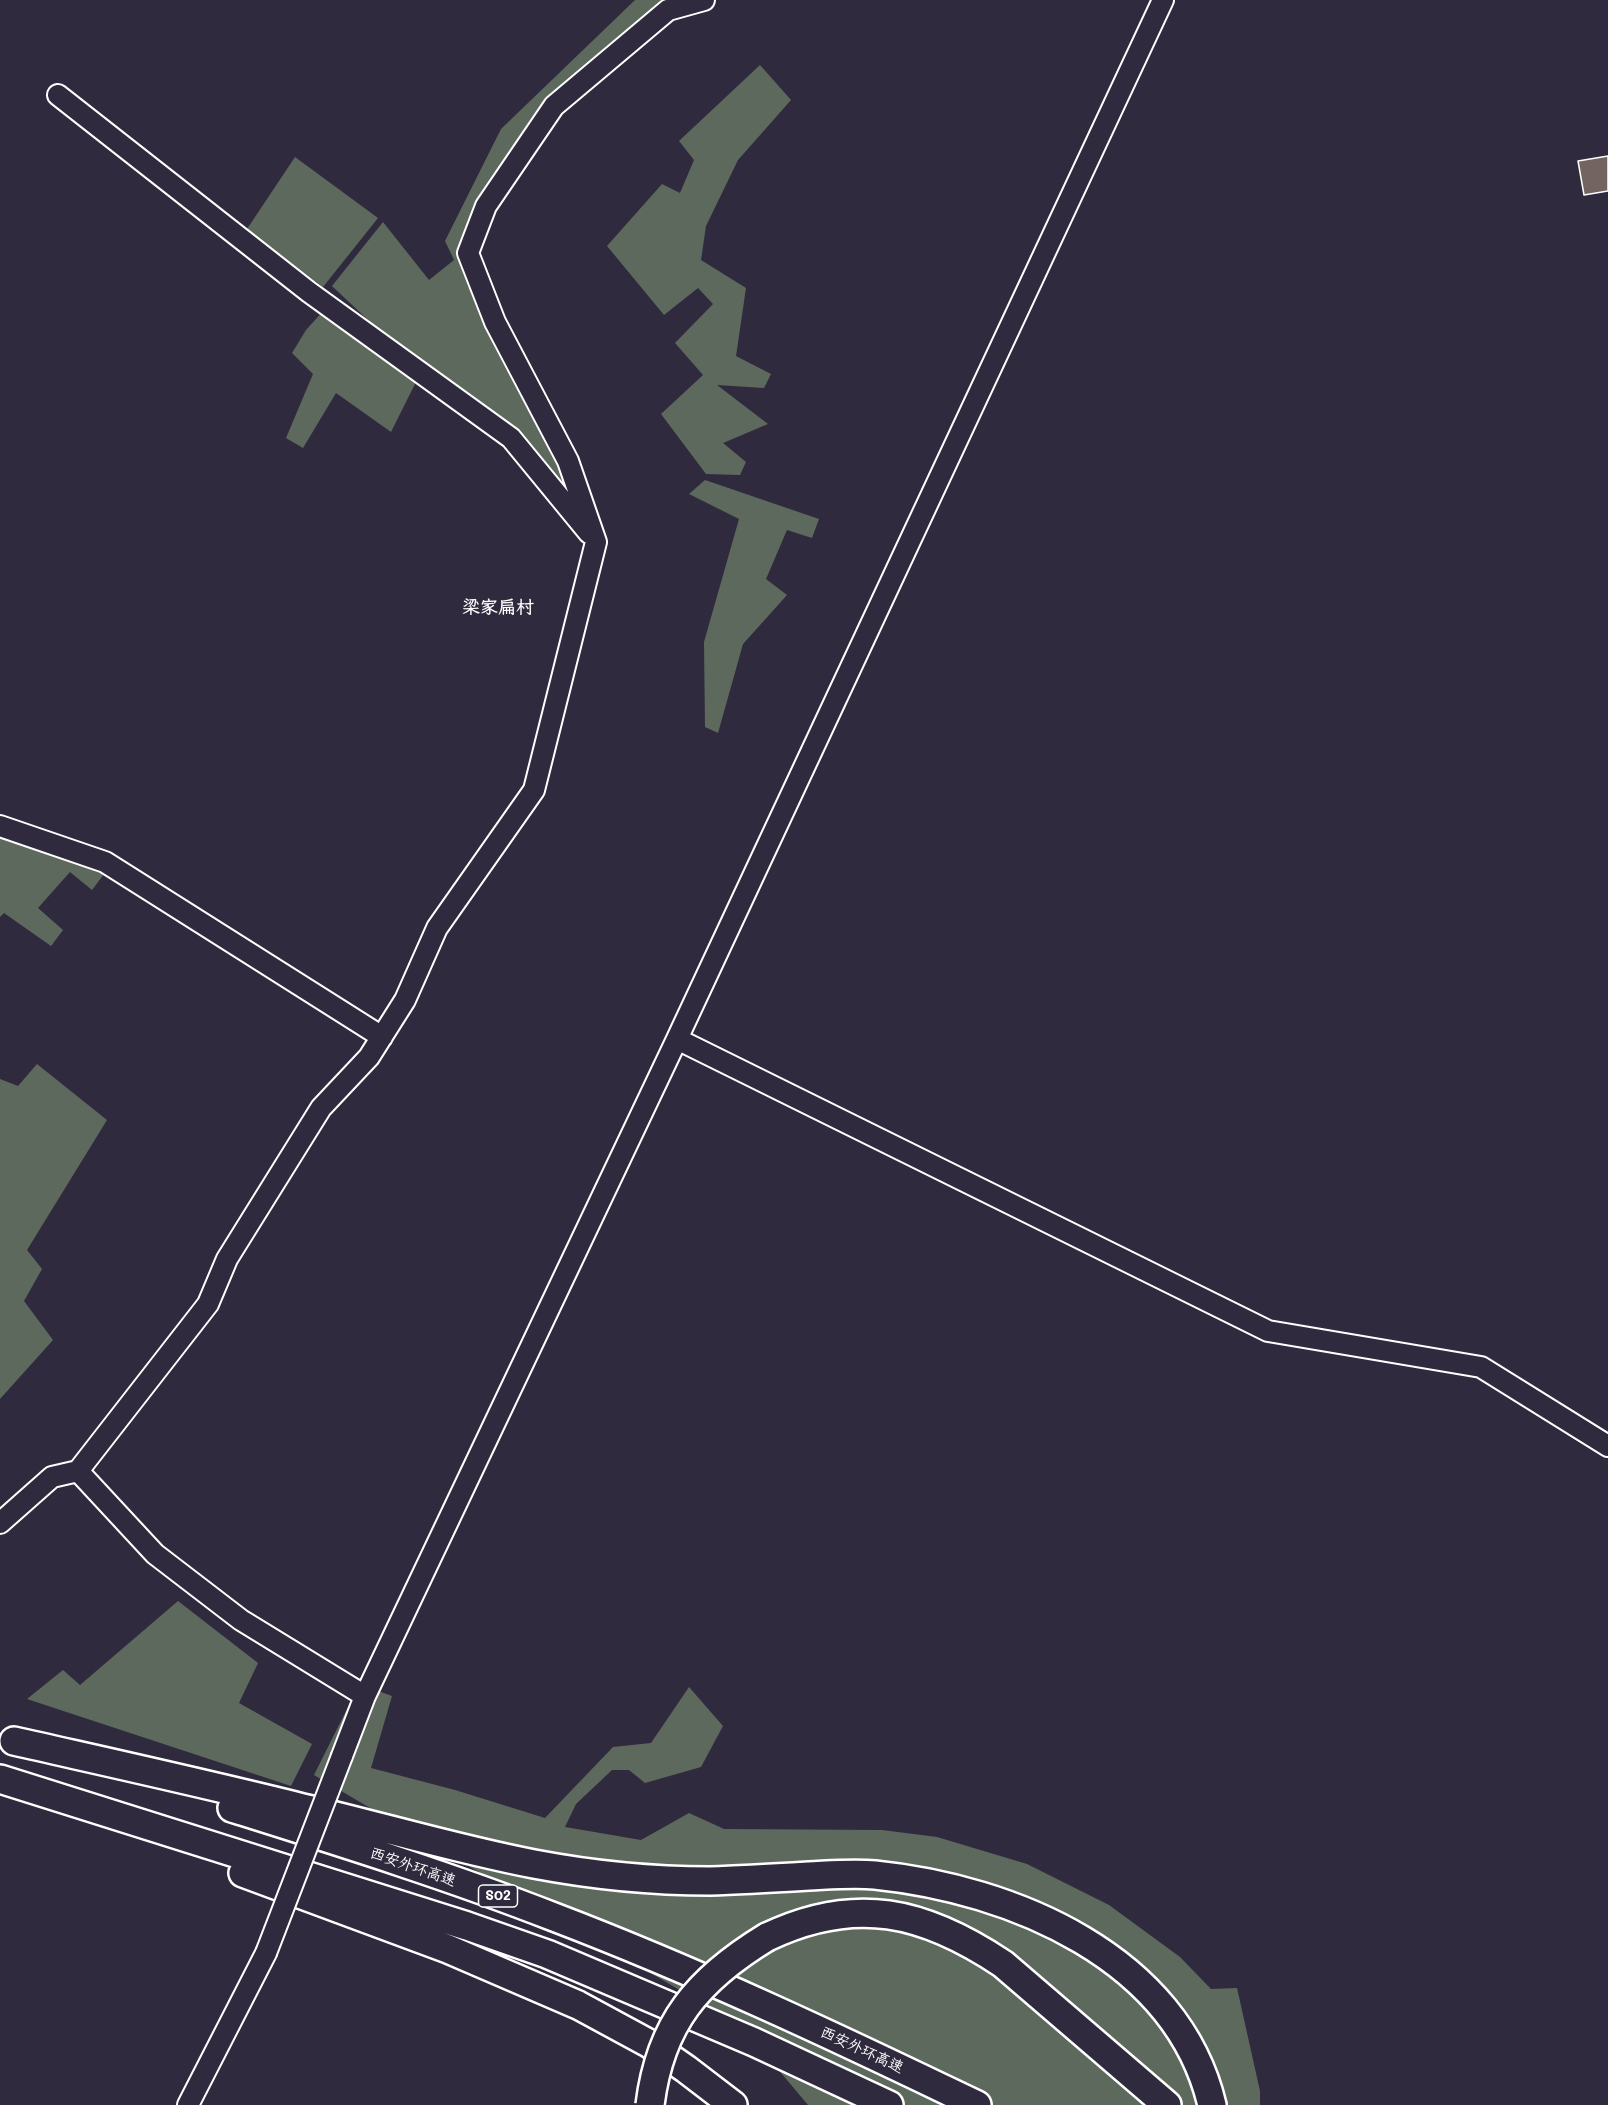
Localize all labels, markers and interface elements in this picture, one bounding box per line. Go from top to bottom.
district label: 梁家扁村 [462,596,534,618]
street label: 西安外环高速 [368,1844,458,1890]
road number: S02 [478,1885,518,1907]
street label: 西安外环高速 [817,2023,907,2077]

